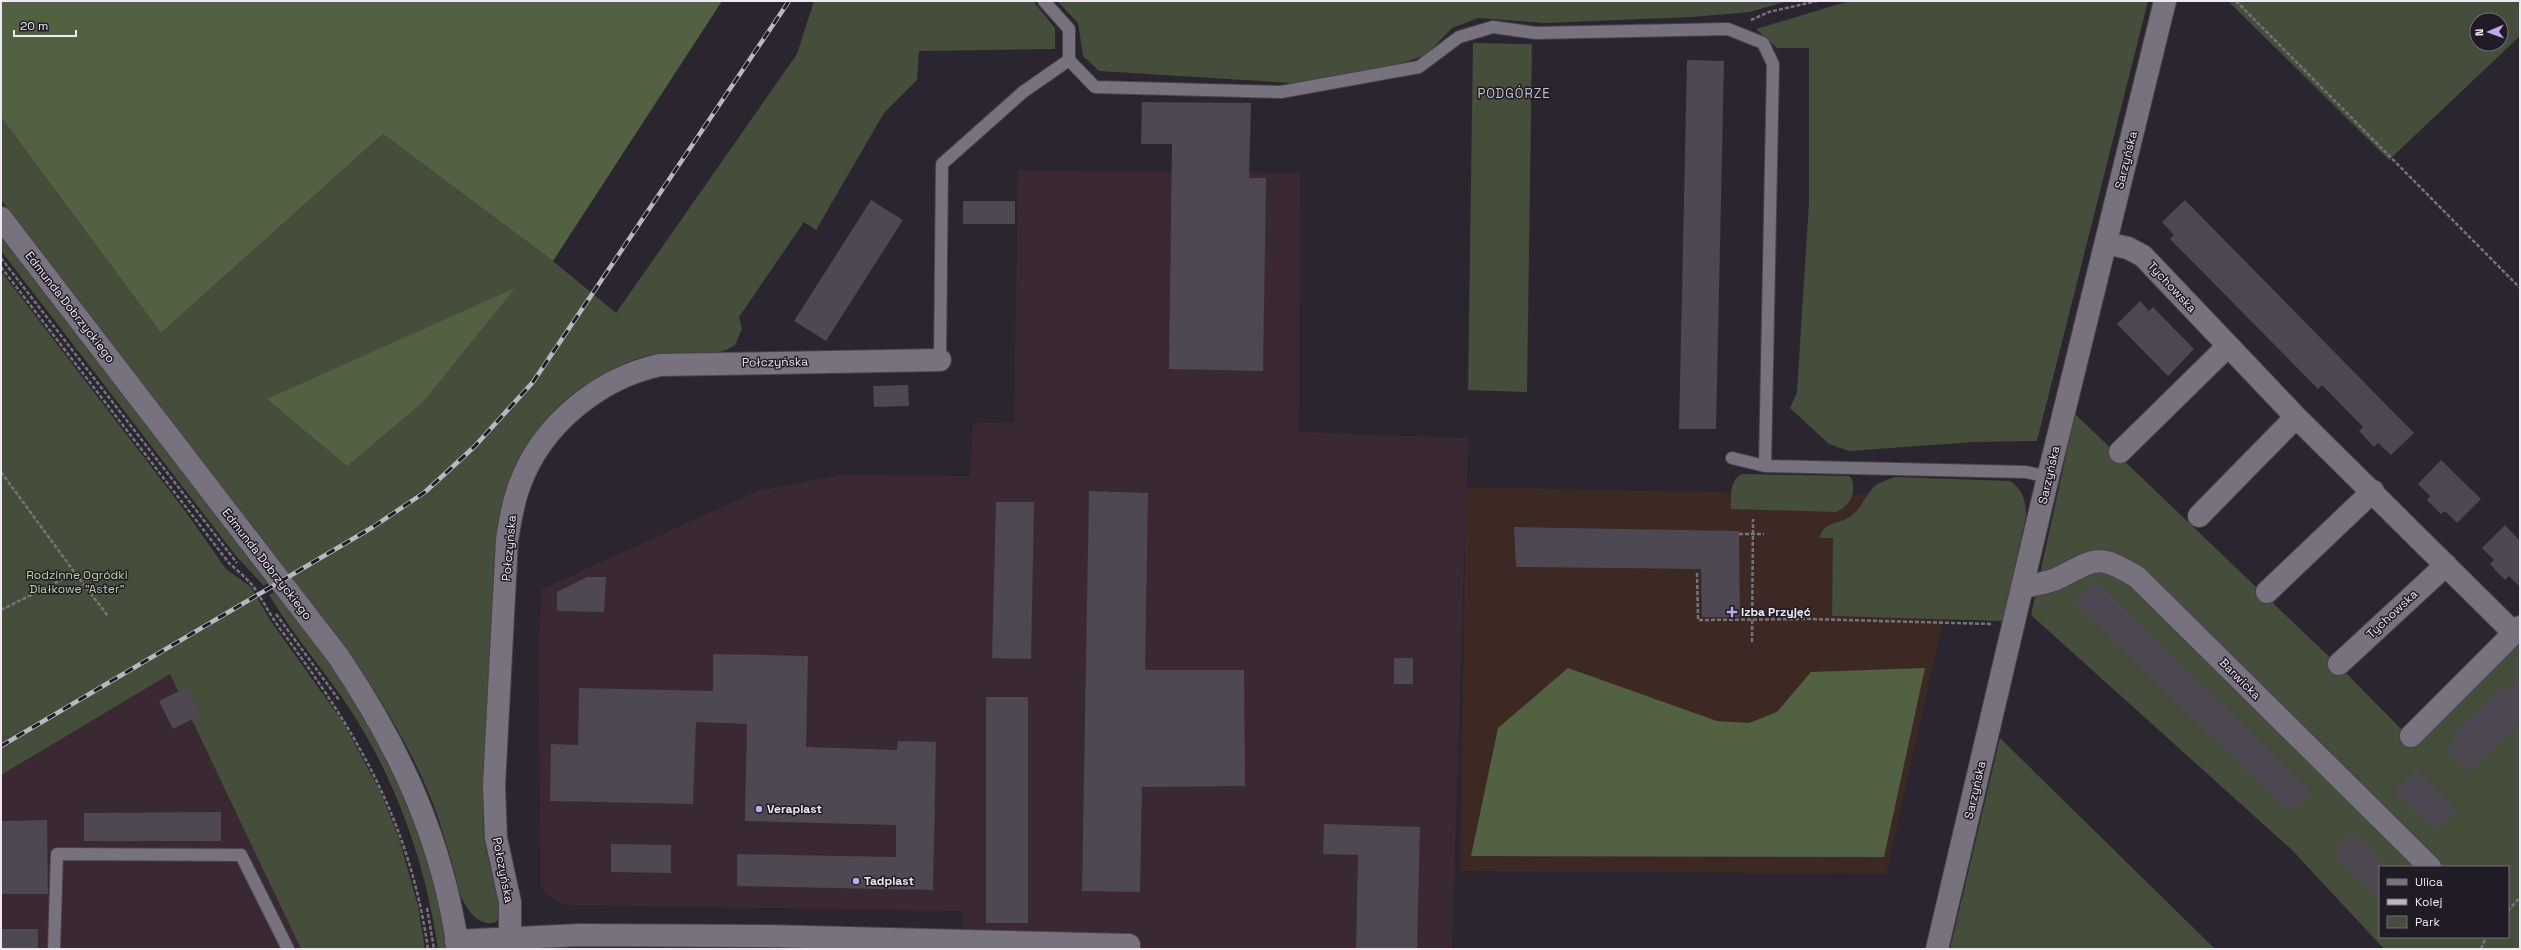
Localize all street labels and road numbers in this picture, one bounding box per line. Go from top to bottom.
street label: Sarzyńska [2111,129,2141,191]
street label: Edmunda Dobrzyckiego [21,248,119,366]
street label: Tychowska [2144,258,2200,316]
street label: Połczyńska [742,353,808,371]
street label: Sarzyńska [2035,444,2063,506]
street label: Edmunda Dobrzyckiego [218,505,316,623]
street label: Połczyńska [498,514,520,582]
street label: Tychowska [2363,586,2421,642]
street label: Barwicka [2216,655,2264,703]
street label: Sarzyńska [1961,759,1989,821]
street label: Połczyńska [489,836,517,904]

